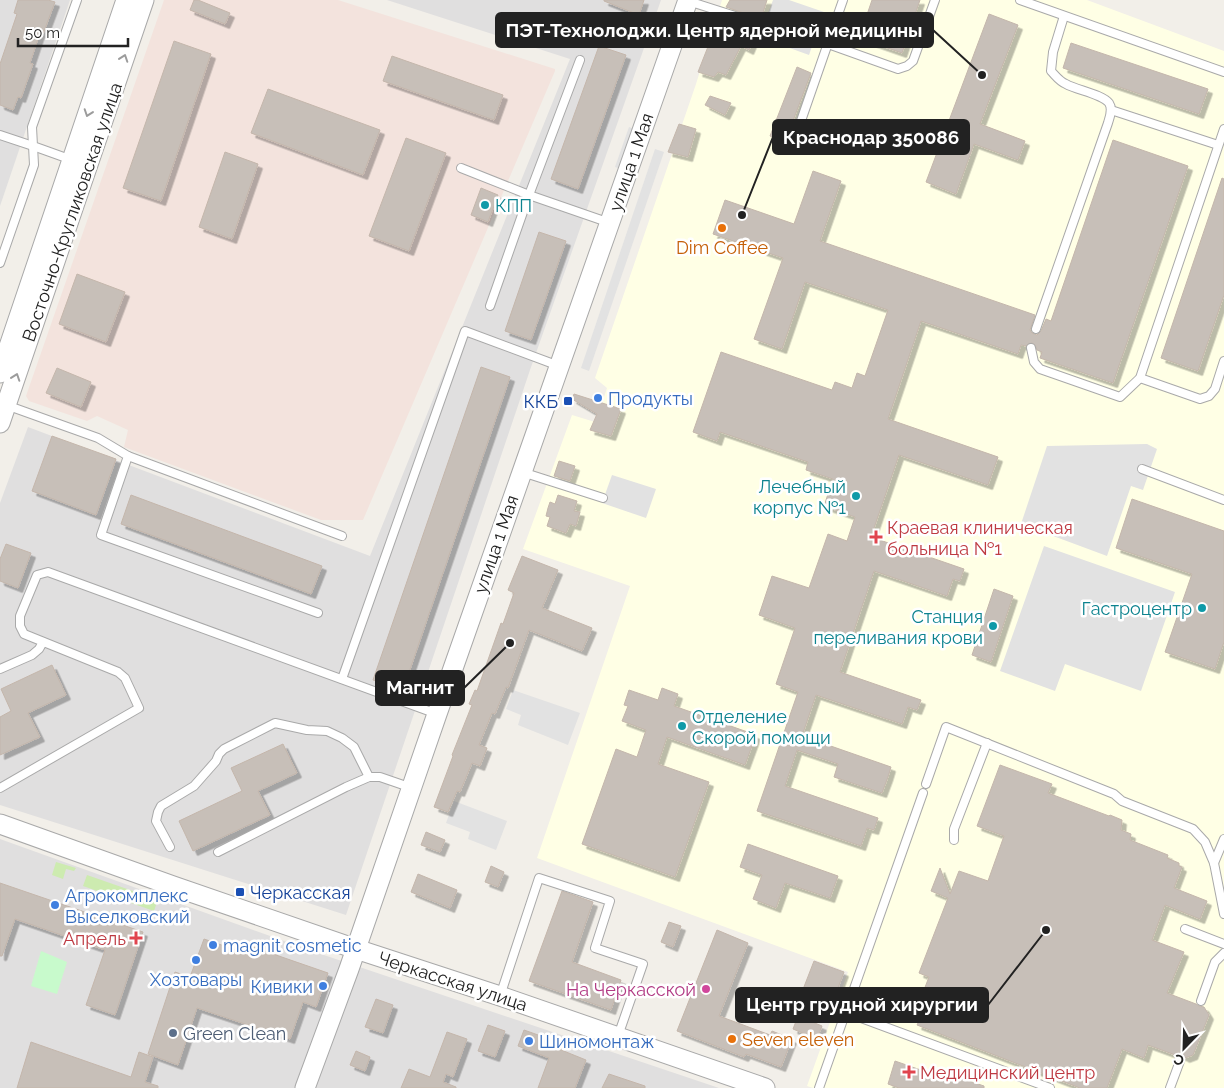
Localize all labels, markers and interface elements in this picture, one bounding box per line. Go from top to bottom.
callout: ПЭТ-Технолоджи. Центр ядерной медицины [496,13,933,47]
scale bar [18,15,128,47]
text: ПЭТ-Технолоджи. Центр ядерной медицины [505,19,923,41]
text: 50 m [25,24,60,42]
one-way arrow [118,54,128,62]
street label: Восточно-Кругликовская улица [18,80,126,344]
one-way arrow [84,108,94,116]
street label: улица 1 Мая [604,110,658,214]
callout: Краснодар 350086 [773,120,969,154]
text: Краснодар 350086 [783,126,959,148]
place label: КПП [495,195,532,216]
marker: КПП [479,199,491,211]
marker: Dim Coffee [716,222,728,234]
place label: Dim Coffee [676,237,769,258]
one-way arrow [10,373,20,382]
place label: Продукты [608,388,693,409]
place label: ККБ [523,391,558,412]
marker: Продукты [592,392,604,404]
marker: ККБ [562,395,574,407]
place label: Лечебный корпус №1 [753,476,846,518]
marker: Лечебный корпус №1 [850,490,862,502]
street label: улица 1 Мая [469,492,523,596]
place label: Краевая клиническая больница №1 [887,517,1073,559]
marker: Краевая клиническая больница №1 [869,530,883,544]
place label: Гастроцентр [1081,598,1192,619]
marker: Гастроцентр [1196,602,1208,614]
place label: Станция переливания крови [814,606,983,648]
marker: Станция переливания крови [987,620,999,632]
callout: Магнит [376,671,464,705]
text: Магнит [386,676,454,698]
place label: Отделение Скорой помощи [692,706,831,748]
marker: Отделение Скорой помощи [676,720,688,732]
place label: Черкасская [250,882,351,903]
place label: Агрокомплекс Выселковский [65,885,190,927]
marker: Черкасская [234,886,246,898]
marker: Агрокомплекс Выселковский [49,899,61,911]
place label: Апрель [63,928,126,949]
marker: Апрель [130,932,142,944]
place label: magnit cosmetic [223,935,362,956]
marker: magnit cosmetic [207,939,219,951]
street label: Черкасская улица [376,947,530,1015]
marker: Хозтовары [190,954,202,966]
place label: Хозтовары [150,969,242,990]
place label: Кивики [251,976,313,997]
place label: На Черкасской [566,979,696,1000]
marker: Кивики [317,980,329,992]
marker: На Черкасской [700,983,712,995]
callout: Центр грудной хирургии [736,988,988,1022]
text: Центр грудной хирургии [746,993,978,1015]
place label: Green Clean [183,1023,286,1044]
north arrow [1159,1023,1209,1073]
marker: Green Clean [167,1027,179,1039]
place label: Seven eleven [742,1029,854,1050]
place label: Шиномонтаж [539,1031,654,1052]
marker: Seven eleven [726,1033,738,1045]
marker: Шиномонтаж [523,1035,535,1047]
text: С [1171,1051,1186,1069]
place label: Медицинский центр [920,1062,1095,1083]
marker: Медицинский центр [902,1065,916,1079]

